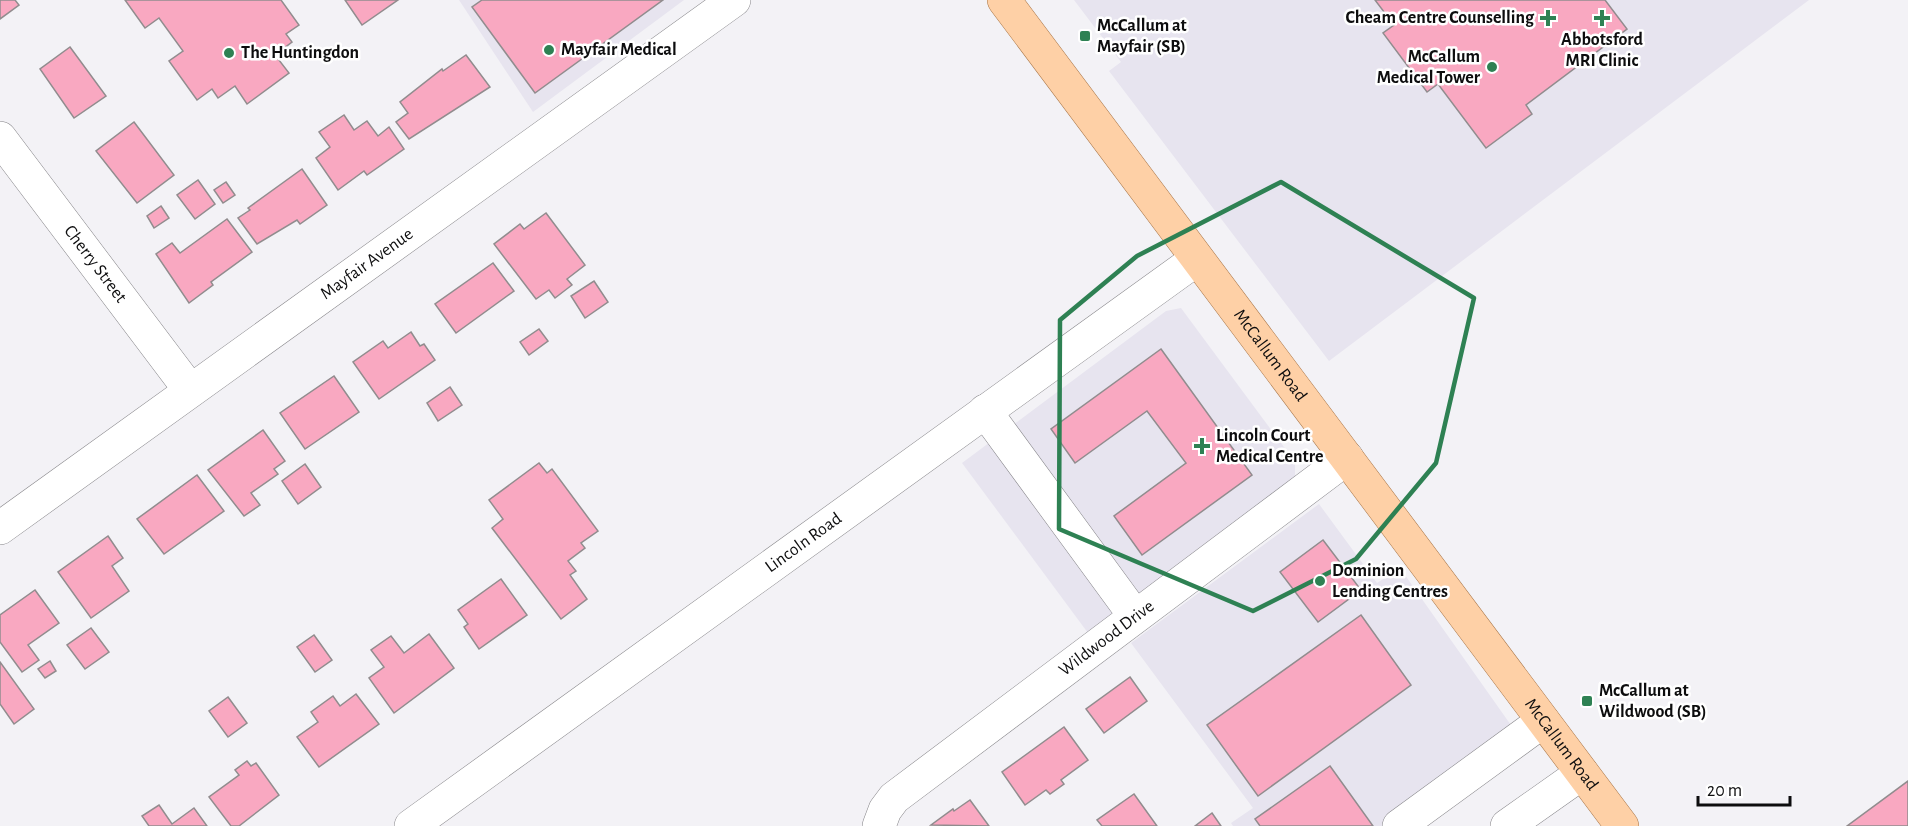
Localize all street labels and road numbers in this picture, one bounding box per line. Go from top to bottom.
street label: Cherry Street [60,222,130,307]
street label: Mayfair Avenue [317,225,416,303]
street label: McCallum Road [1230,306,1310,405]
street label: Lincoln Road [762,509,845,576]
street label: Wildwood Drive [1056,597,1158,680]
street label: McCallum Road [1521,695,1601,794]

